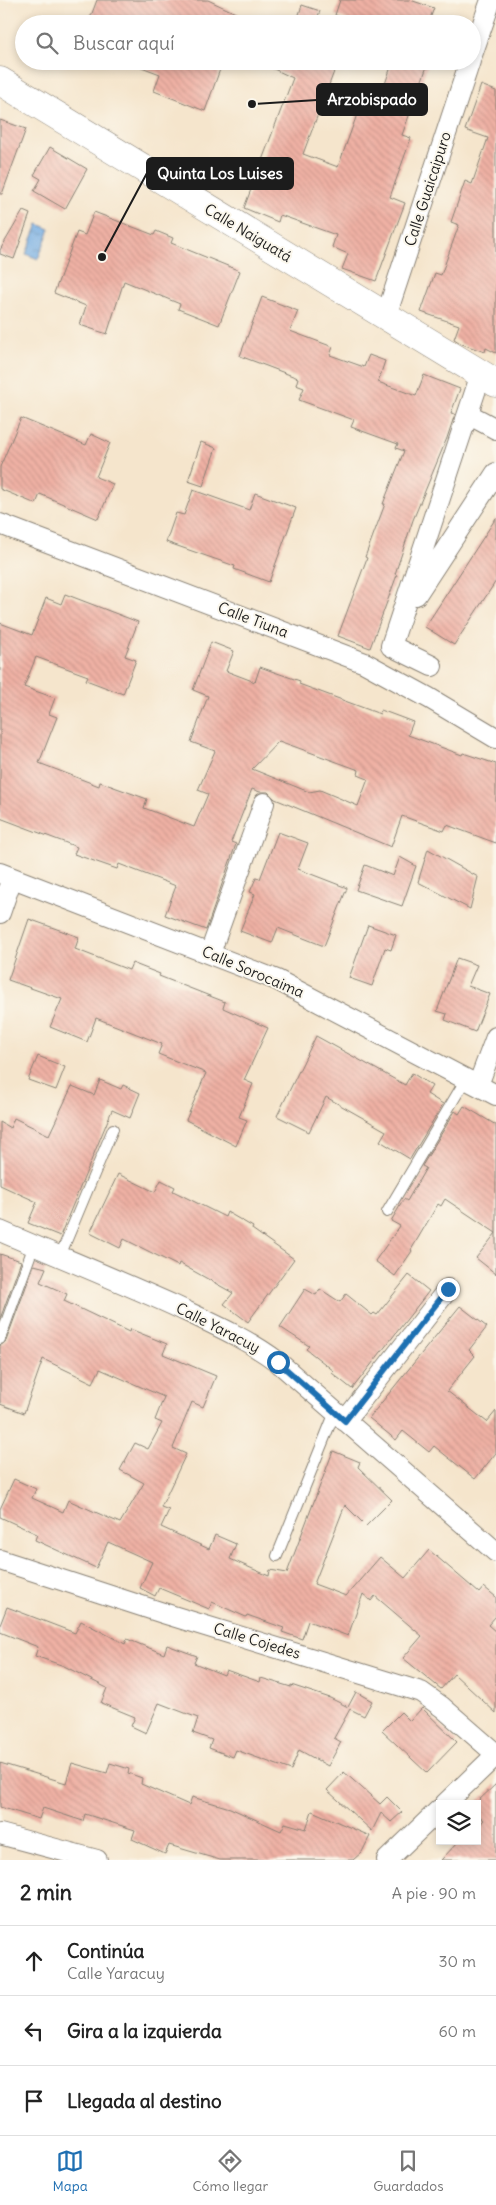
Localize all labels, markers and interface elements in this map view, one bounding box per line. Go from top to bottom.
search box [15,15,481,70]
icon: search [33,29,61,57]
text: Buscar aquí [73,31,174,55]
callout: Arzobispado [317,84,427,115]
text: Arzobispado [327,89,417,110]
street label: Calle Guaicaipuro [400,129,455,249]
callout: Quinta Los Luises [147,158,293,189]
text: Quinta Los Luises [157,163,283,183]
street label: Calle Naiguatá [201,199,296,266]
street label: Calle Tiuna [215,597,291,642]
street label: Calle Sorocaima [199,941,307,1002]
route end [437,1278,460,1301]
street label: Calle Yaracuy [173,1298,263,1357]
route start [267,1351,290,1374]
street label: Calle Cojedes [211,1618,303,1663]
map controls [436,1800,481,1845]
button: layers [436,1800,481,1845]
text: 2 min [20,1879,72,1906]
text: A pie · 90 m [392,1883,476,1903]
text: Continúa [67,1939,144,1963]
icon: ahead [20,1947,48,1975]
text: 30 m [439,1951,476,1971]
text: Calle Yaracuy [67,1963,165,1983]
icon: left [20,2017,48,2045]
text: Gira a la izquierda [67,2019,222,2043]
text: 60 m [438,2021,476,2041]
icon: arrive [20,2087,48,2115]
text: Llegada al destino [67,2089,222,2113]
tab: Mapa [52,2147,88,2195]
tab: Cómo llegar [193,2147,268,2195]
tab: Guardados [373,2147,444,2195]

